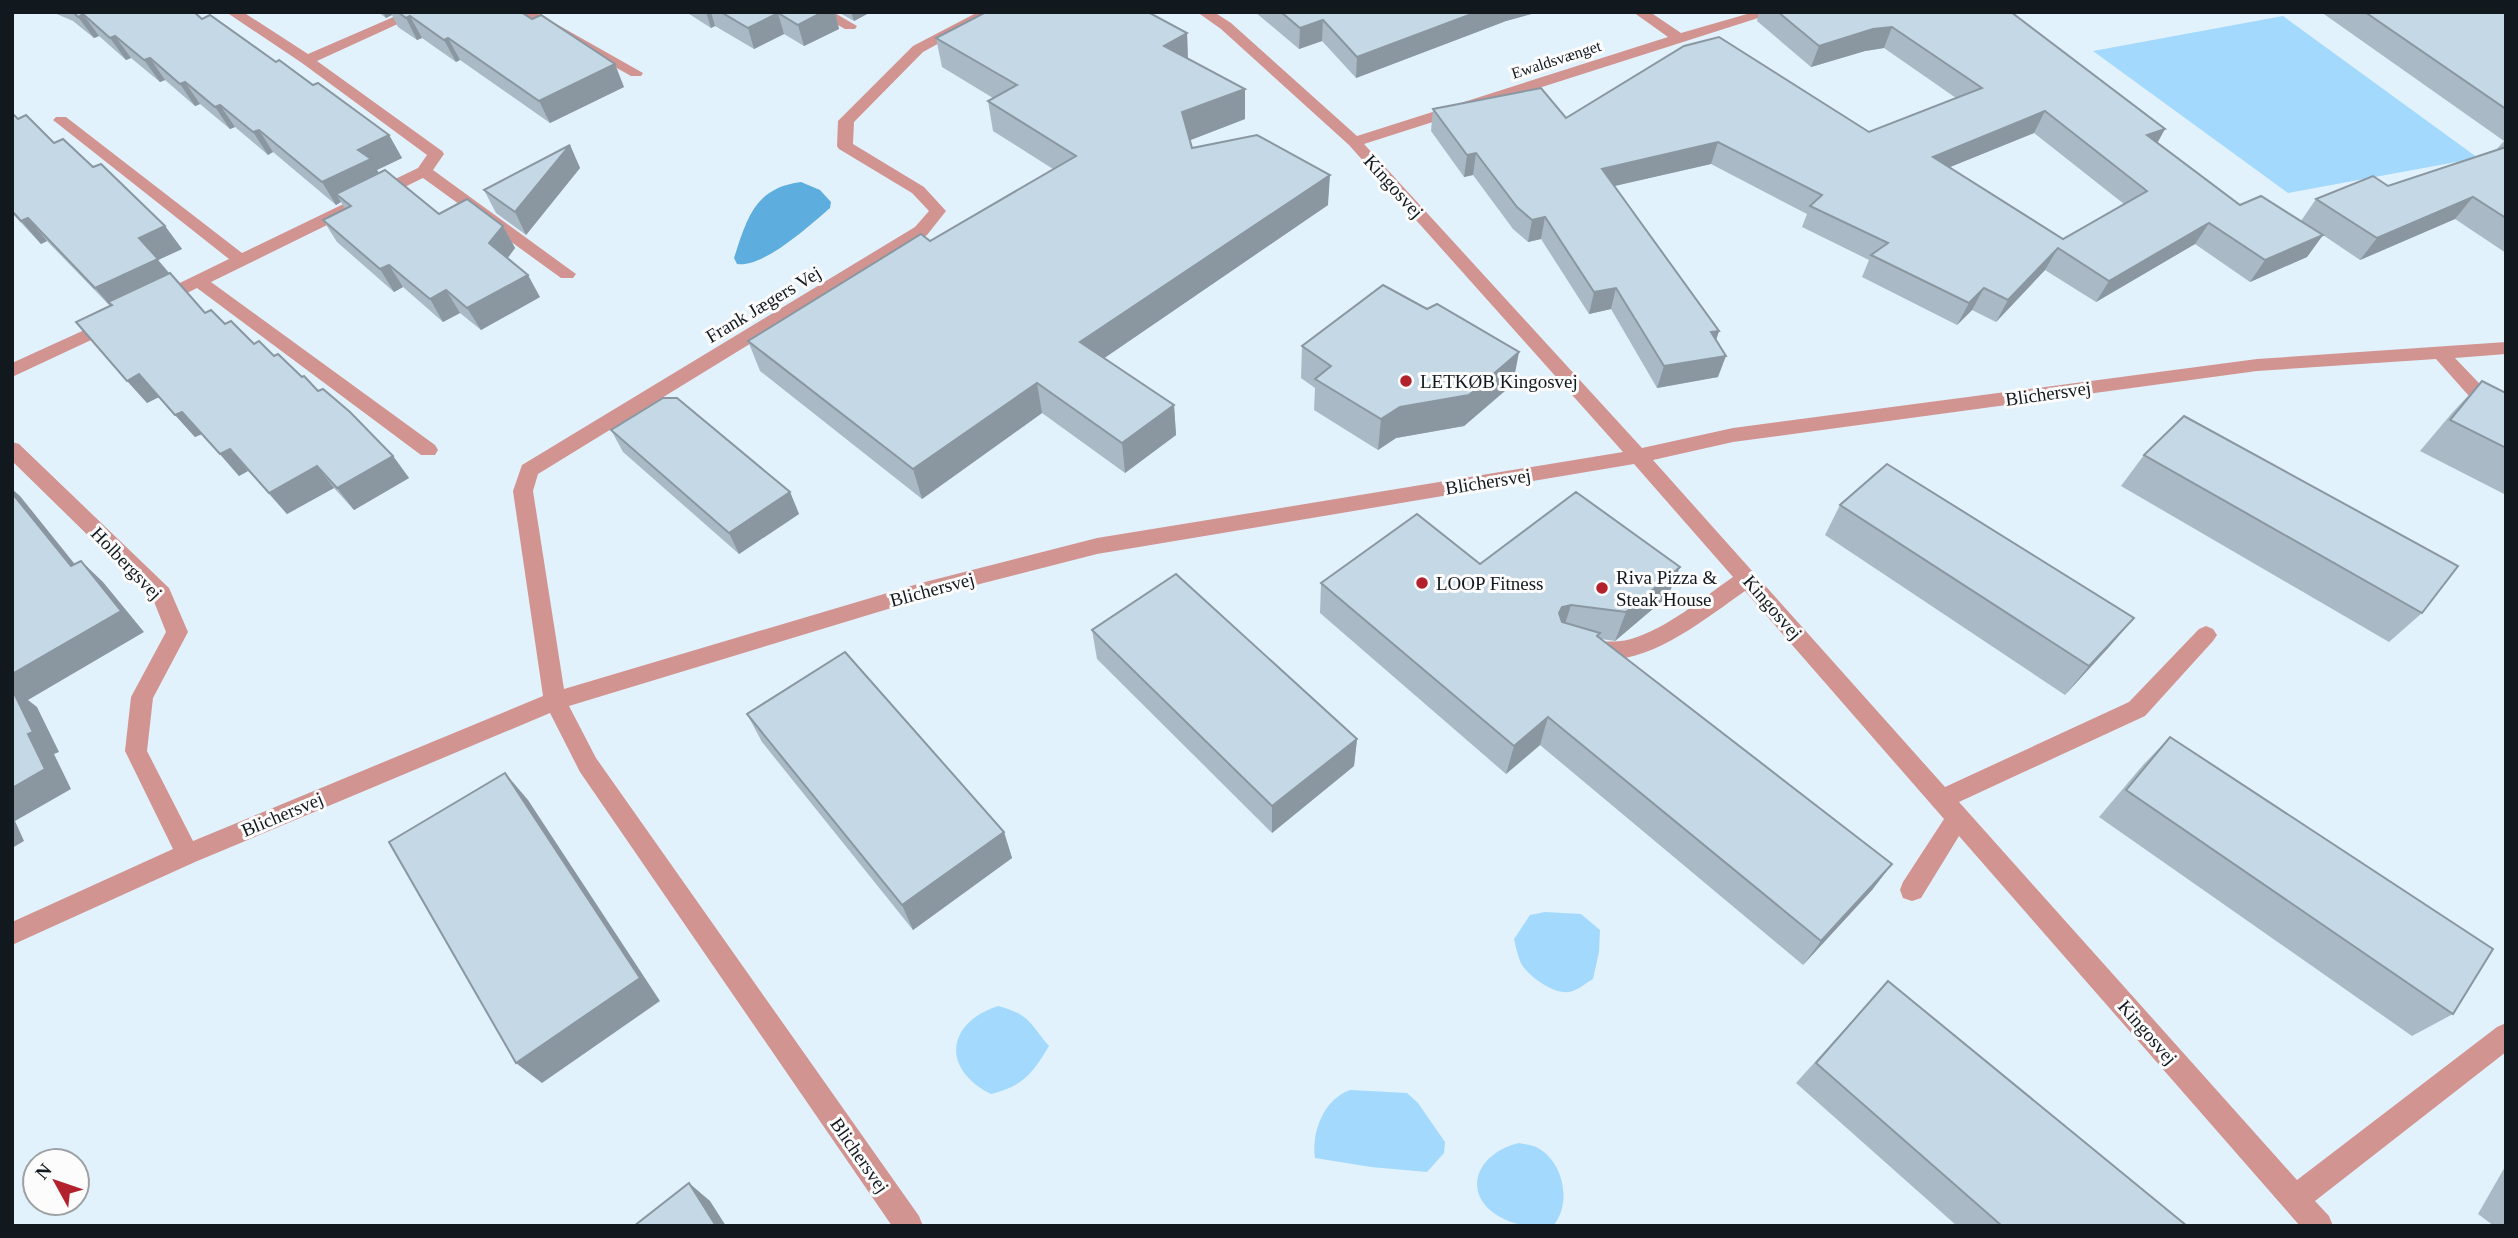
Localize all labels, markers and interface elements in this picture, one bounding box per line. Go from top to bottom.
street label: Ewaldsvænget [1509,37,1604,83]
street label: Kingosvej [1360,150,1428,222]
street label: Frank Jægers Vej [702,262,825,347]
place label: LETKØB Kingosvej [1420,371,1578,392]
marker: LETKØB Kingosvej [1398,373,1414,389]
street label: Blichersvej [2004,377,2092,410]
street label: Blichersvej [1444,464,1532,499]
street label: Holbergsvej [87,523,166,604]
place label: Riva Pizza & Steak House [1616,567,1718,610]
street label: Blichersvej [888,568,977,611]
street label: Kingosvej [1739,571,1806,644]
place label: LOOP Fitness [1436,573,1544,594]
marker: LOOP Fitness [1414,575,1430,591]
marker: Riva Pizza & Steak House [1594,580,1610,596]
street label: Blichersvej [238,788,326,841]
street label: Kingosvej [2114,996,2181,1069]
street label: Blichersvej [826,1114,893,1197]
north arrow [21,1147,91,1217]
text: N [31,1159,56,1183]

